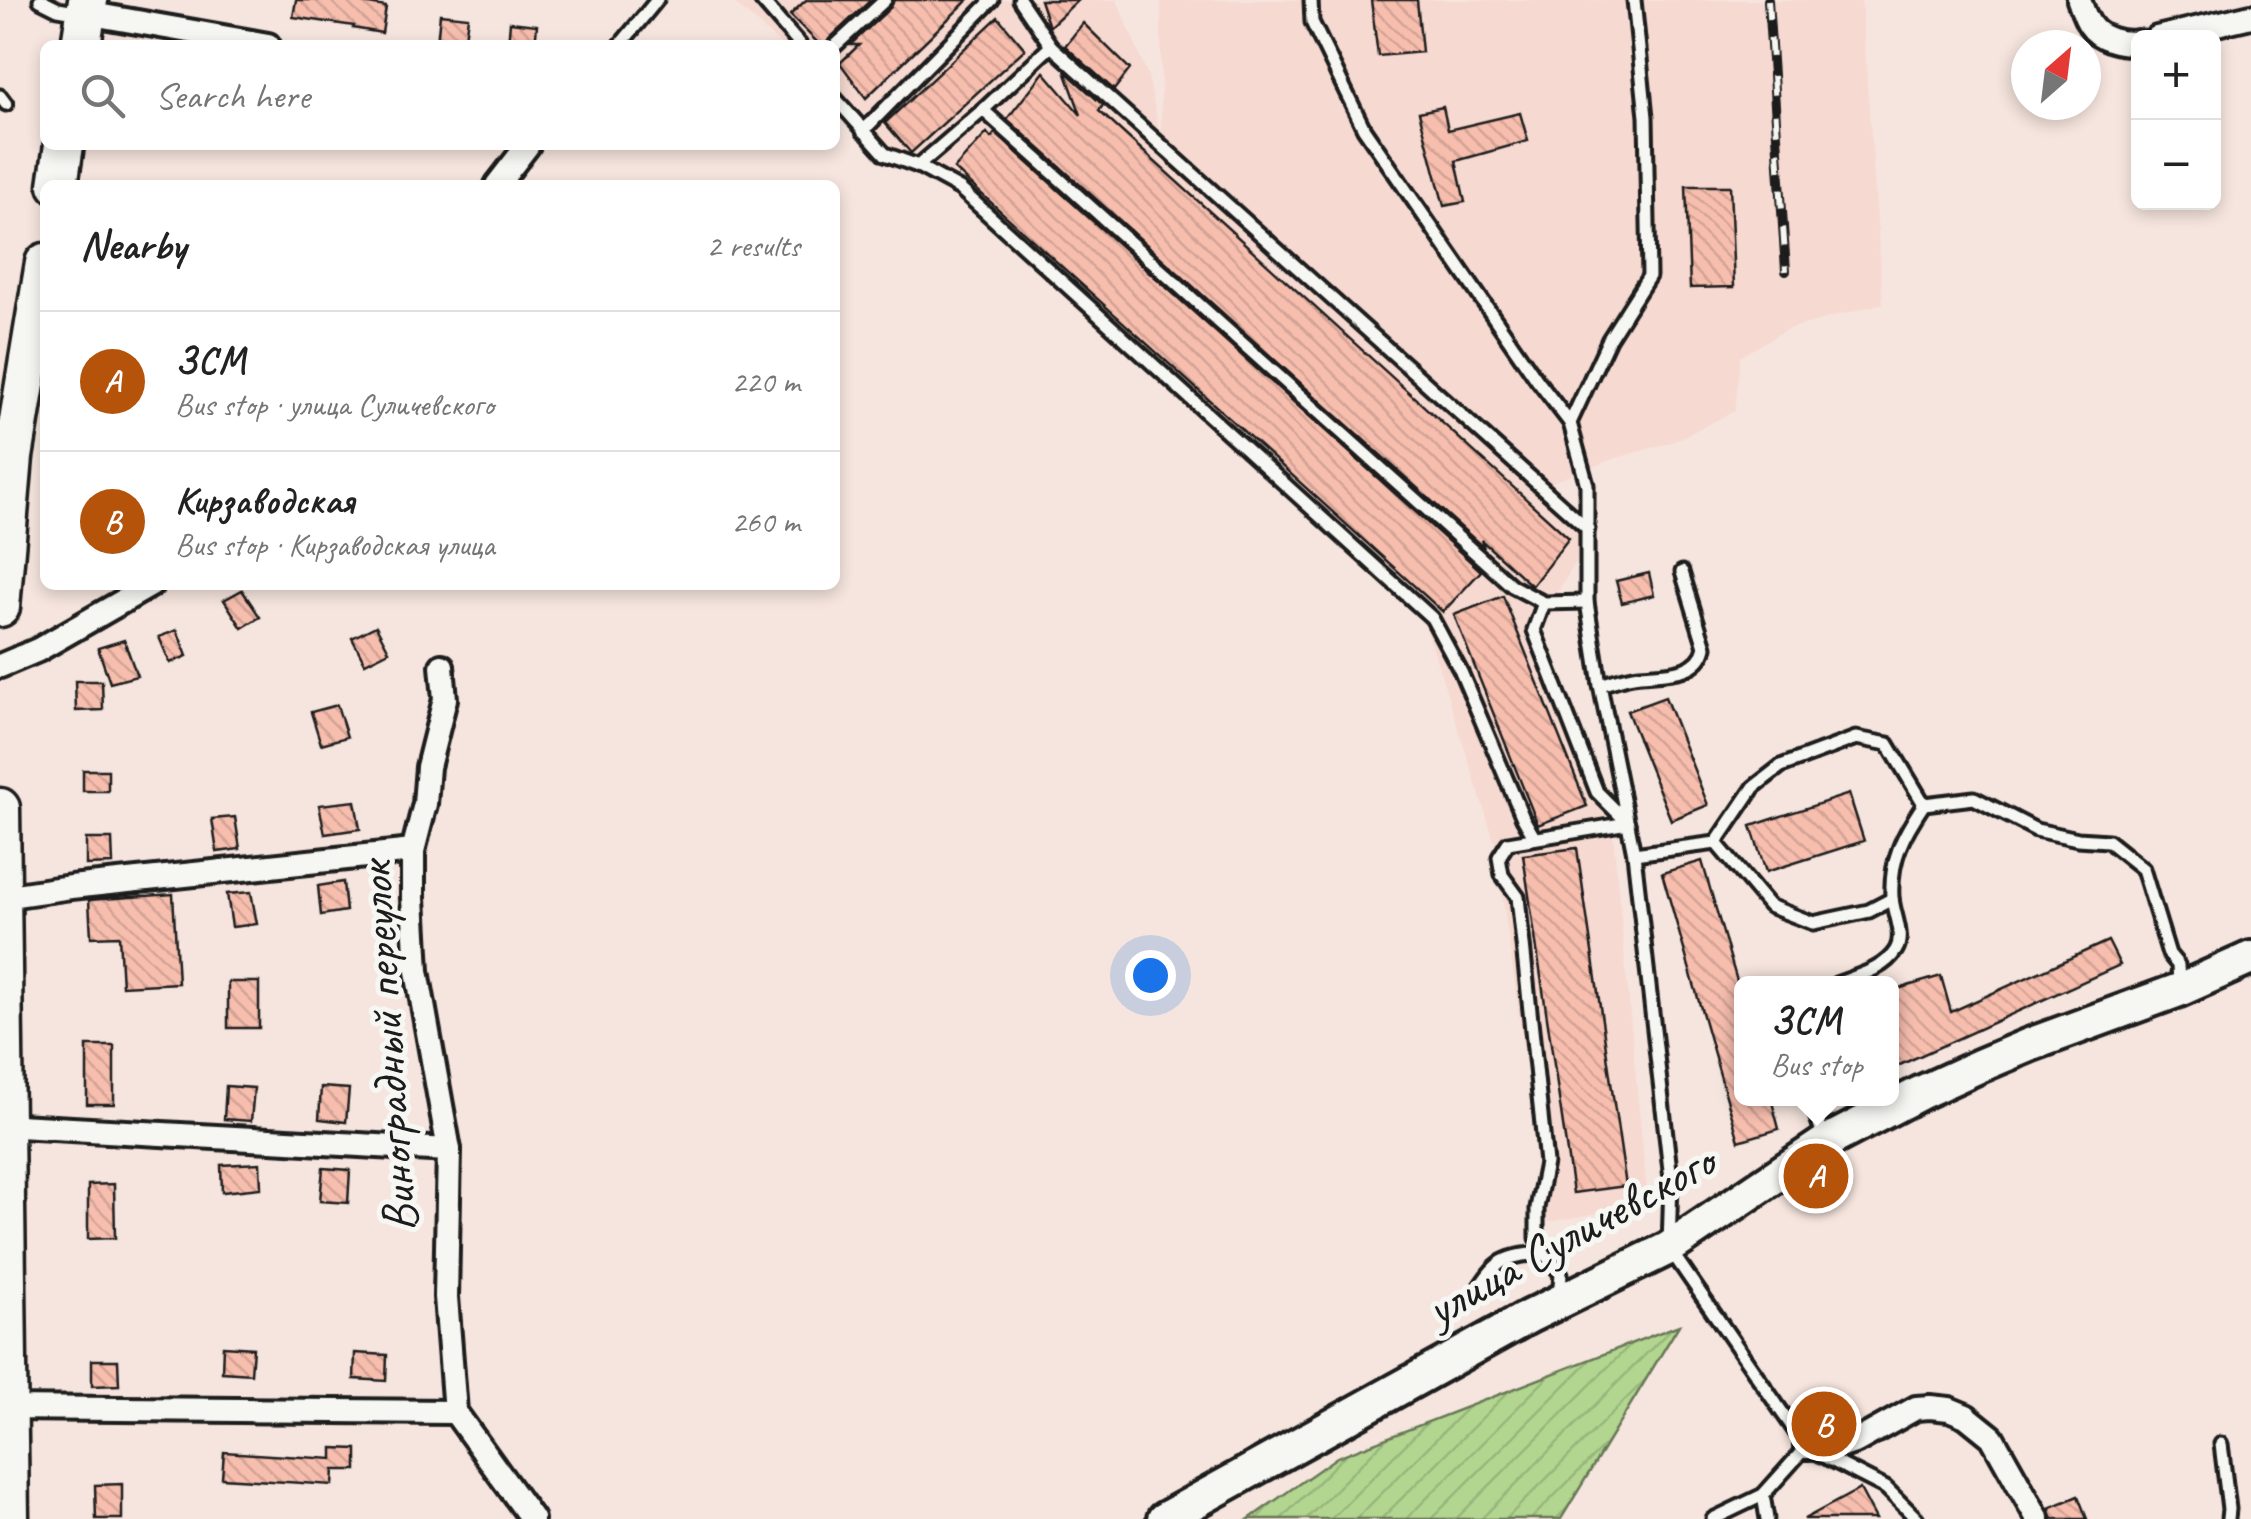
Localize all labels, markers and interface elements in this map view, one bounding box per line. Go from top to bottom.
north arrow [2011,30,2101,120]
map controls [2131,30,2221,210]
button: + [2131,30,2221,120]
search box [40,40,840,150]
icon: search [75,68,130,123]
text: Search here [155,72,310,119]
button: − [2131,120,2221,210]
text: Nearby [80,219,186,272]
text: 2 results [706,225,800,266]
text: ЗСМ [175,337,247,384]
text: A [104,361,121,402]
text: 220 m [731,361,800,402]
text: Bus stop · улица Суличевского [175,384,494,425]
text: Кирзаводская [175,477,354,524]
text: B [104,501,121,542]
text: 260 m [731,501,800,542]
text: Bus stop · Кирзаводская улица [175,524,495,565]
street label: Виноградный переулок [342,855,431,1234]
your location [1125,950,1176,1001]
popup [1734,976,1899,1106]
text: ЗСМ [1770,997,1842,1044]
text: Bus stop [1770,1044,1863,1085]
street label: улица Суличевского [1412,1127,1730,1342]
pin: A [1784,1138,1848,1214]
pin: B [1792,1386,1856,1462]

